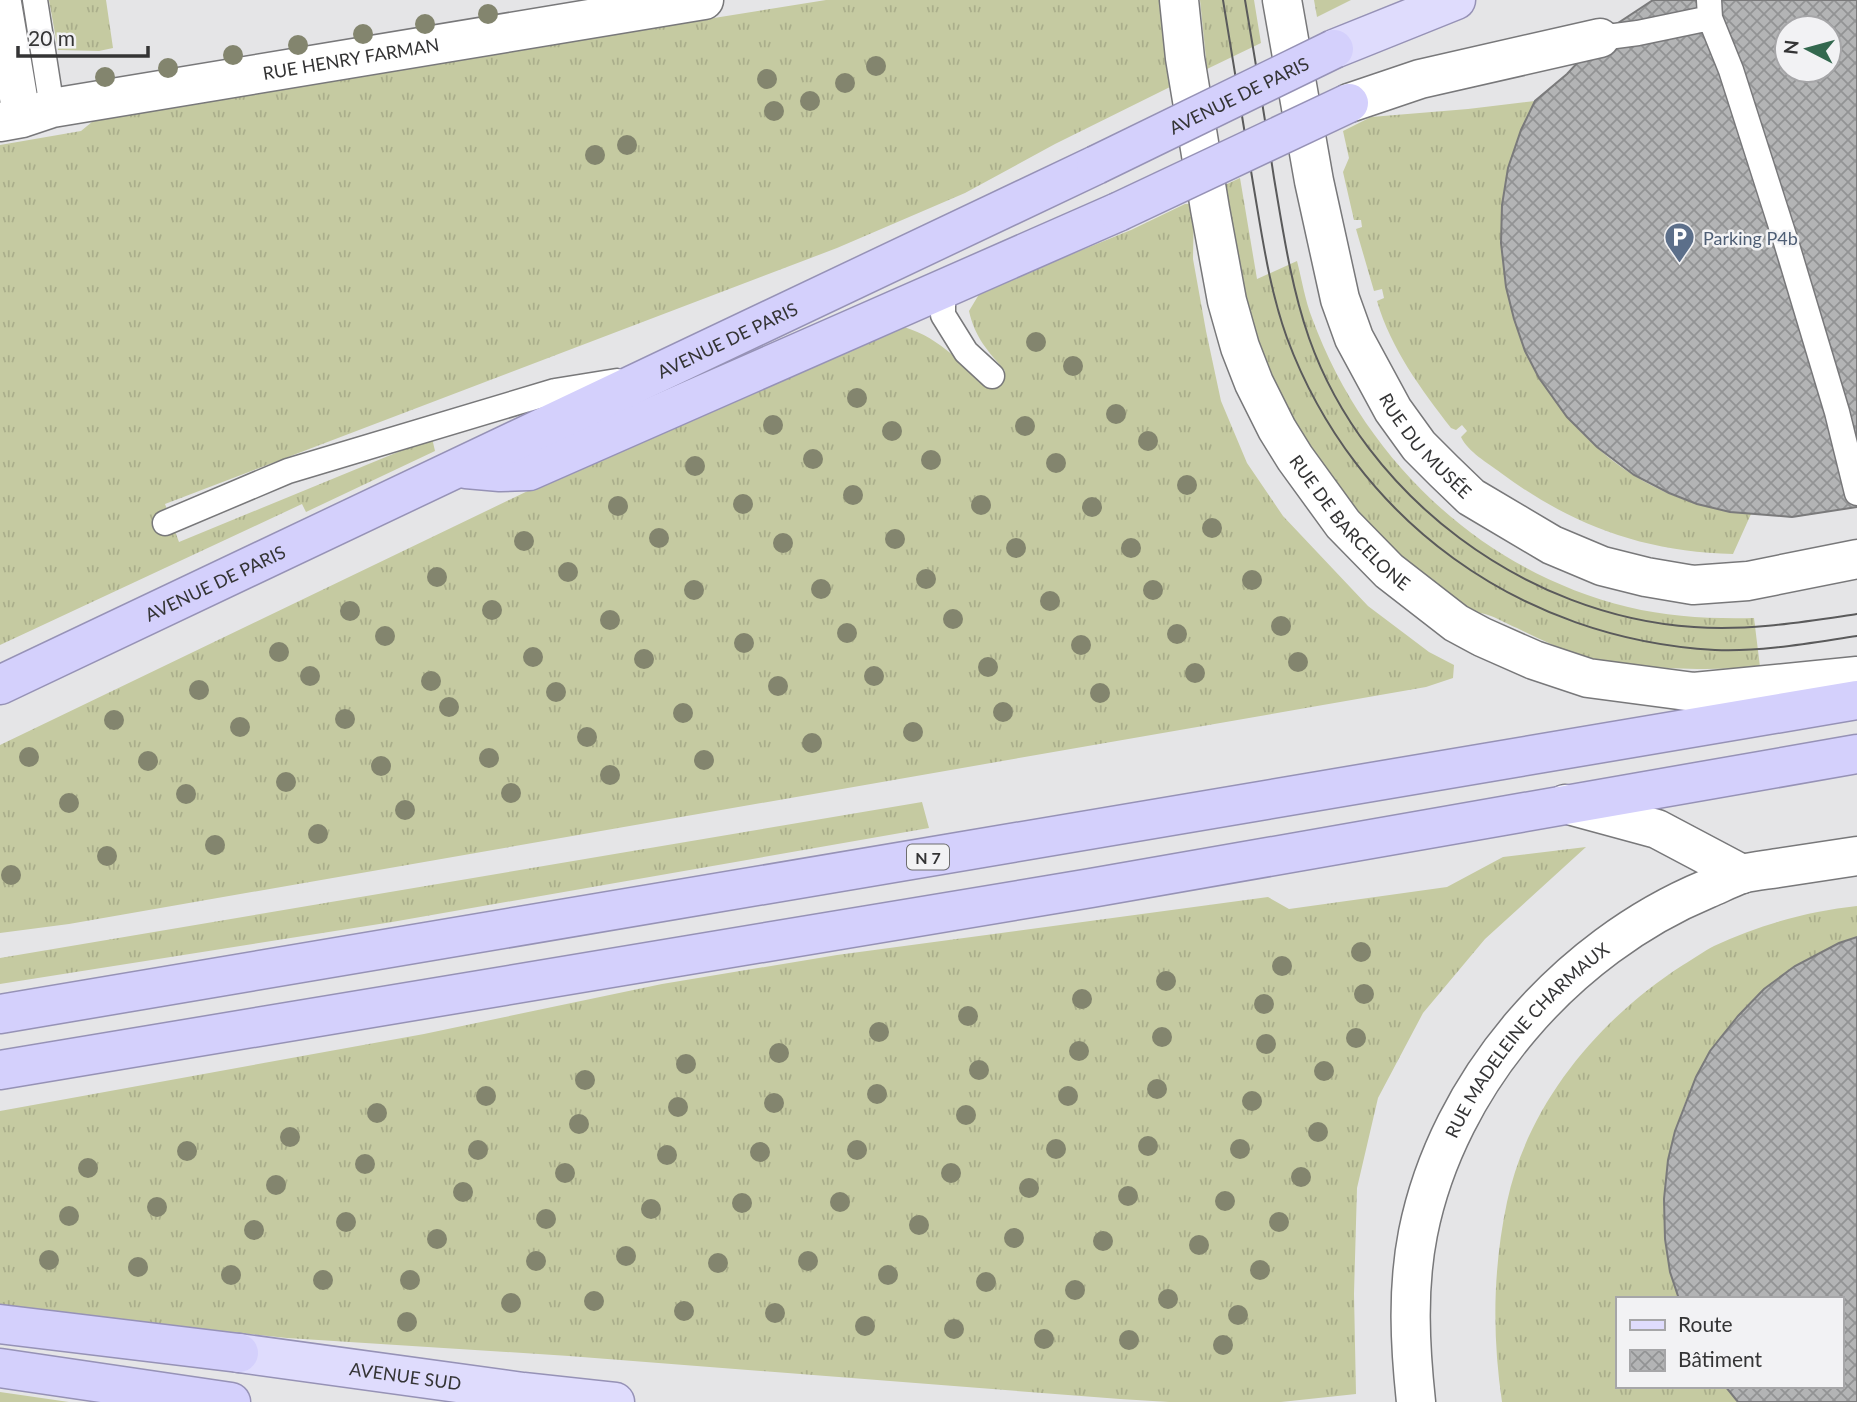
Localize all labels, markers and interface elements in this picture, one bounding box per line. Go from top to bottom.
scale bar [18,14,147,58]
north arrow [1773,14,1843,84]
text: 20 m [28,25,75,50]
street label: RUE HENRY FARMAN [261,33,441,84]
text: N [1778,39,1803,56]
street label: AVENUE DE PARIS [1165,52,1312,139]
parking icon: Parking P4b [1663,221,1697,265]
place label: Parking P4b [1703,227,1798,249]
street label: AVENUE DE PARIS [654,297,801,383]
street label: RUE DU MUSÉE [1375,389,1476,503]
street label: RUE DE BARCELONE [1285,451,1415,594]
street label: AVENUE DE PARIS [141,540,289,626]
road number: N 7 [907,844,949,870]
street label: RUE MADELEINE CHARMAUX [1440,937,1613,1141]
legend [1616,1297,1843,1388]
text: Route [1678,1311,1733,1336]
text: Bâtiment [1678,1346,1763,1371]
street label: AVENUE SUD [348,1357,463,1394]

